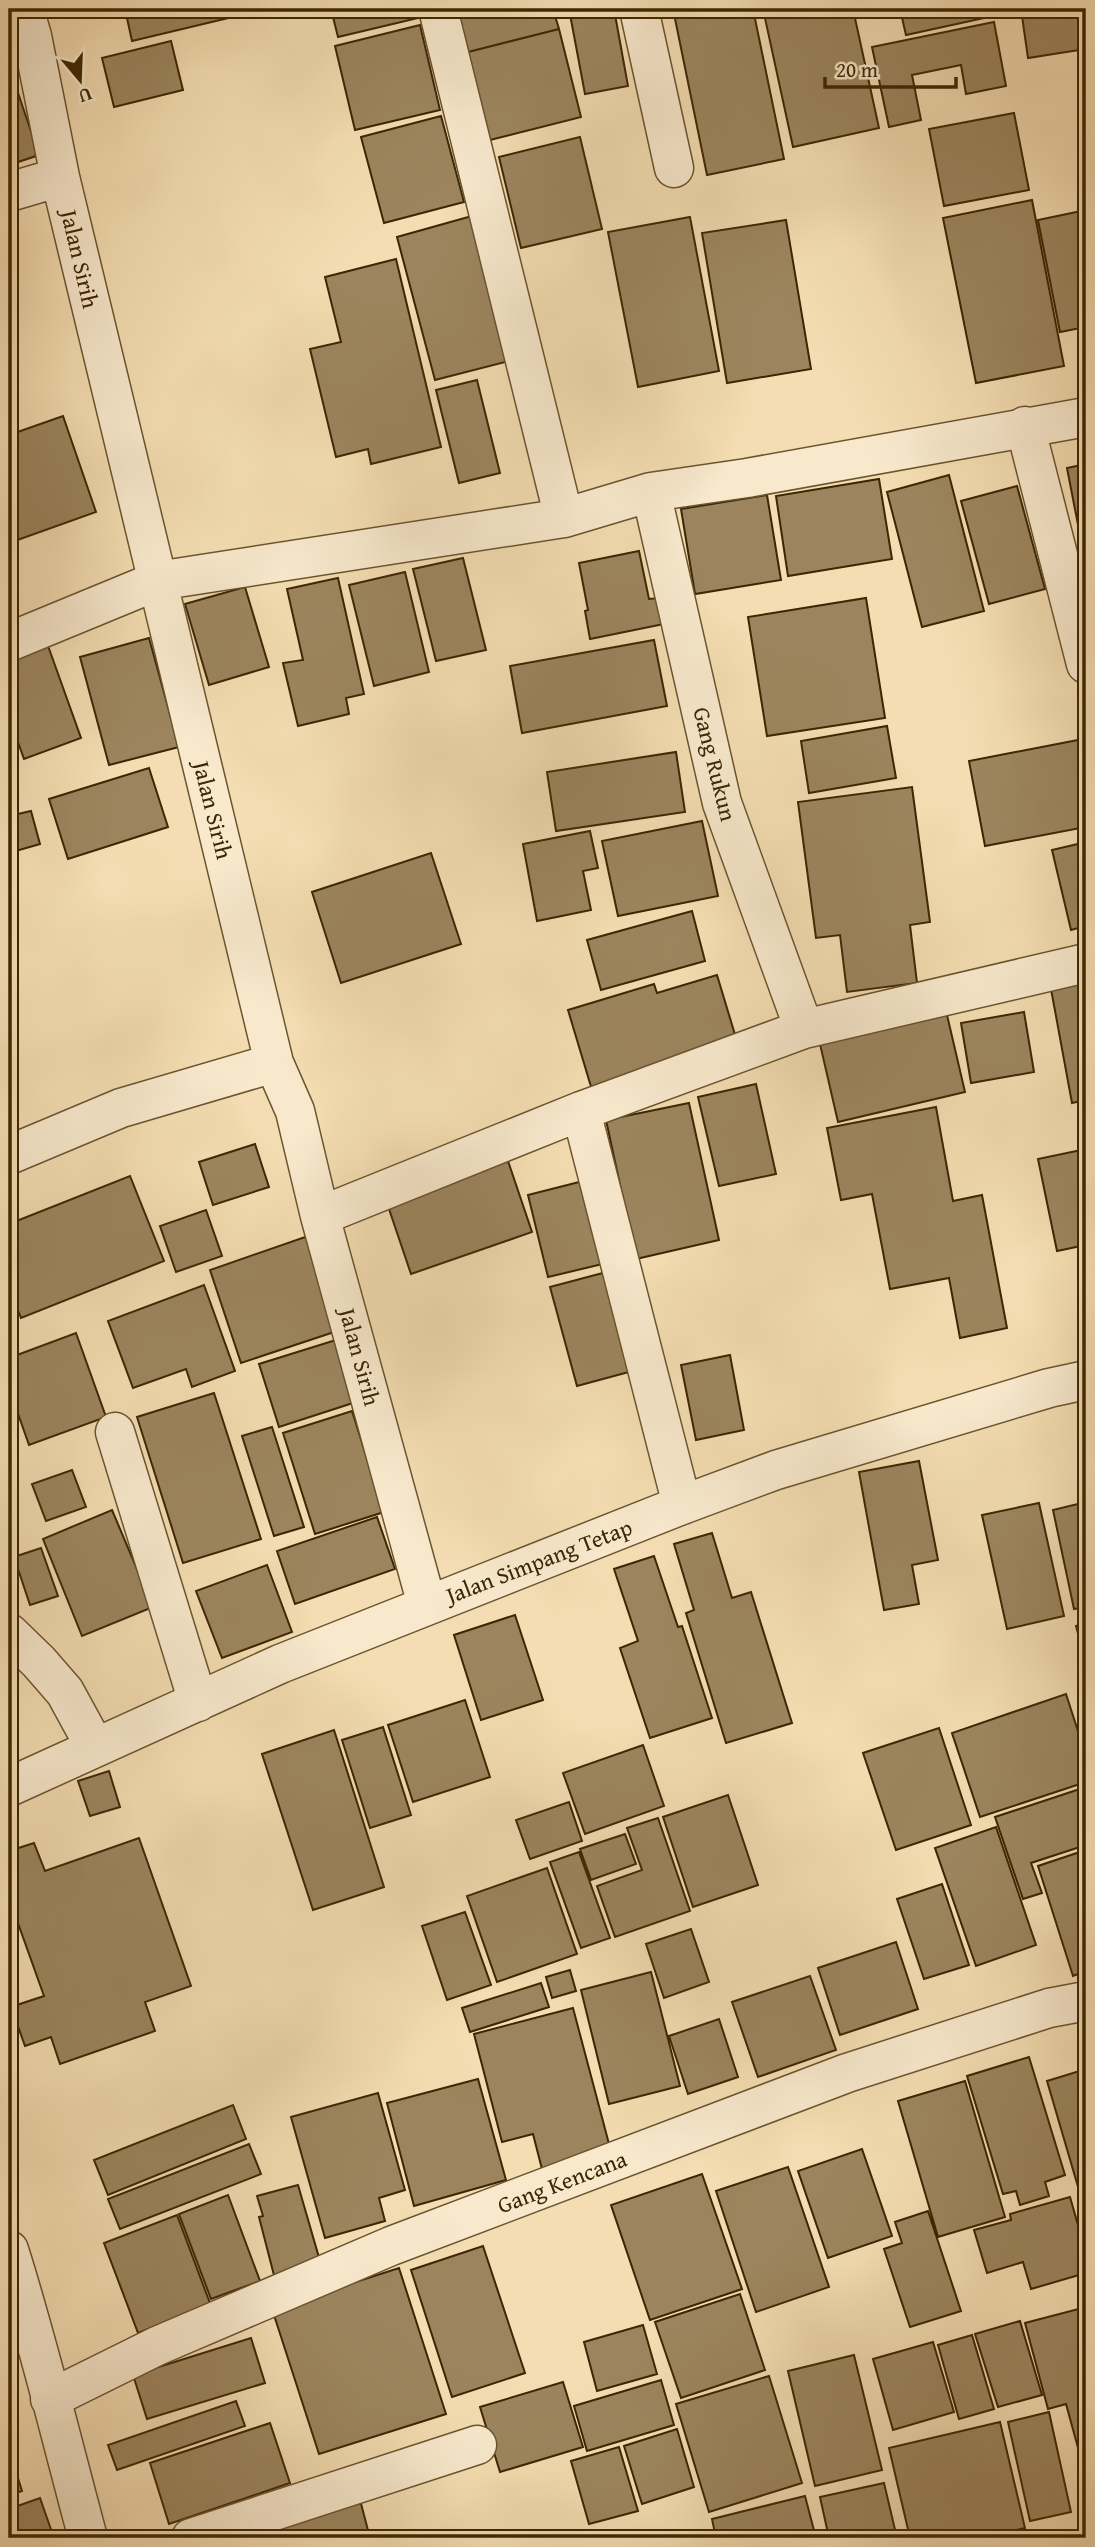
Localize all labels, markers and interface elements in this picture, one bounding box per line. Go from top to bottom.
north arrow [46,46,116,116]
scale bar [825,46,957,90]
text: 20 m [836,54,878,85]
text: U [75,81,96,111]
street label: Jalan Sirih [52,204,108,311]
street label: Gang Rukun [685,703,746,825]
street label: Jalan Sirih [185,754,242,862]
street label: Jalan Sirih [331,1301,389,1409]
street label: Jalan Simpang Tetap [438,1510,637,1612]
street label: Gang Kencana [492,2142,631,2221]

